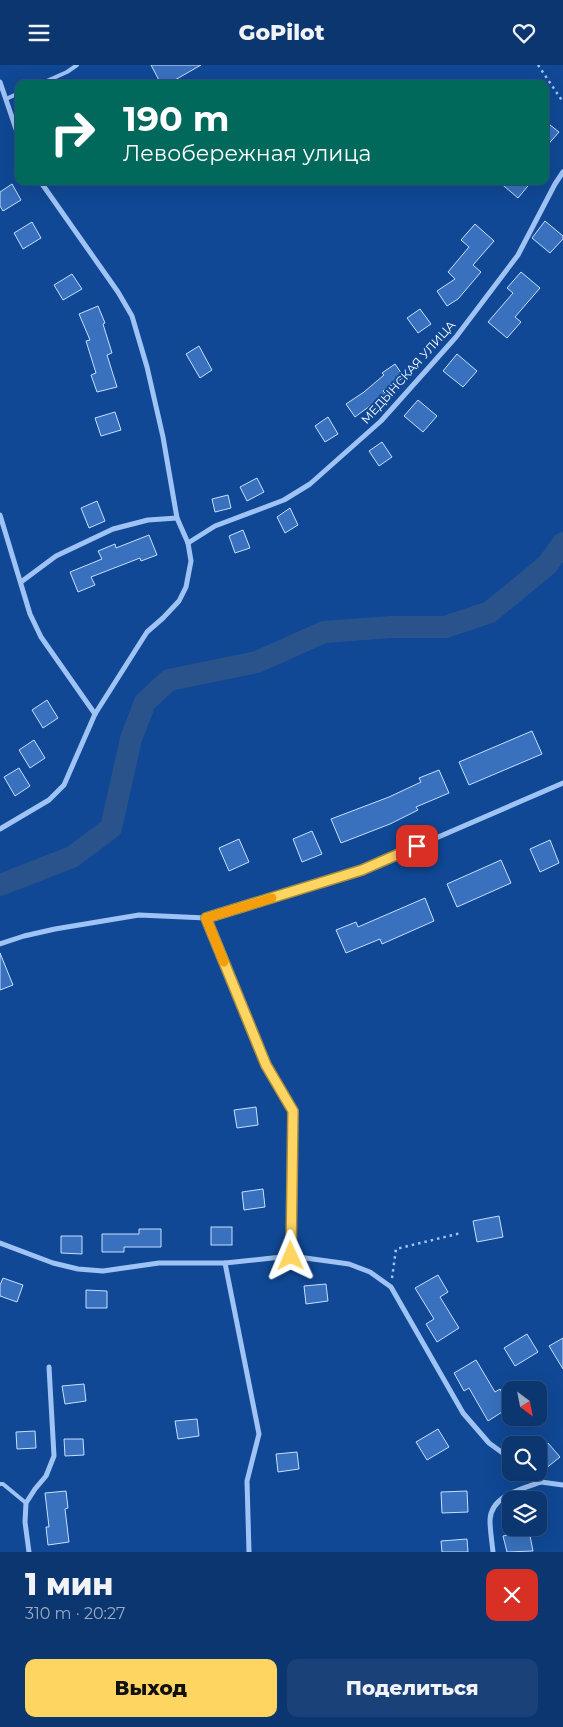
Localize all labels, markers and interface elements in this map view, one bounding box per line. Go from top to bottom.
icon: menu [25,19,53,47]
text: GoPilot [238,19,325,46]
icon: heart [510,19,538,47]
text: 190 m [123,97,229,140]
icon: right [40,100,105,165]
text: Левобережная улица [123,140,371,167]
street label: МЕДЫНСКАЯ УЛИЦА [358,317,458,427]
pin [396,825,438,867]
icon: arrive [403,832,431,860]
position arrow [264,1229,316,1281]
north arrow [502,1381,548,1426]
map controls [502,1381,547,1536]
button: search [502,1436,547,1481]
button: layers [502,1491,547,1536]
text: 1 мин [25,1566,113,1603]
button: close [486,1569,538,1621]
text: 310 m · 20:27 [25,1604,126,1623]
button: Выход [25,1659,277,1717]
button: Поделиться [287,1659,538,1717]

